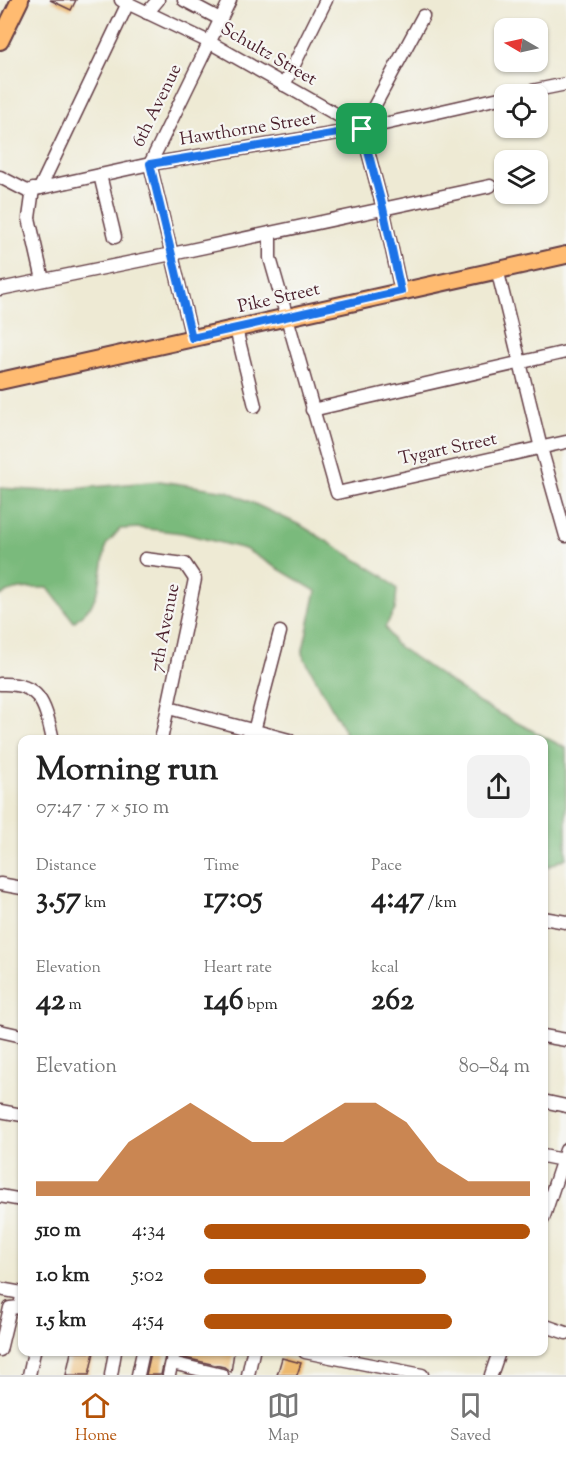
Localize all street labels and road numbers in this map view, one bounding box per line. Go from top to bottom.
street label: Schultz Street [215,17,321,93]
street label: 6th Avenue [127,60,189,152]
street label: Hawthorne Street [178,106,318,154]
street label: Pike Street [236,277,322,321]
street label: Tygart Street [397,427,499,473]
street label: 7th Avenue [145,581,187,675]

